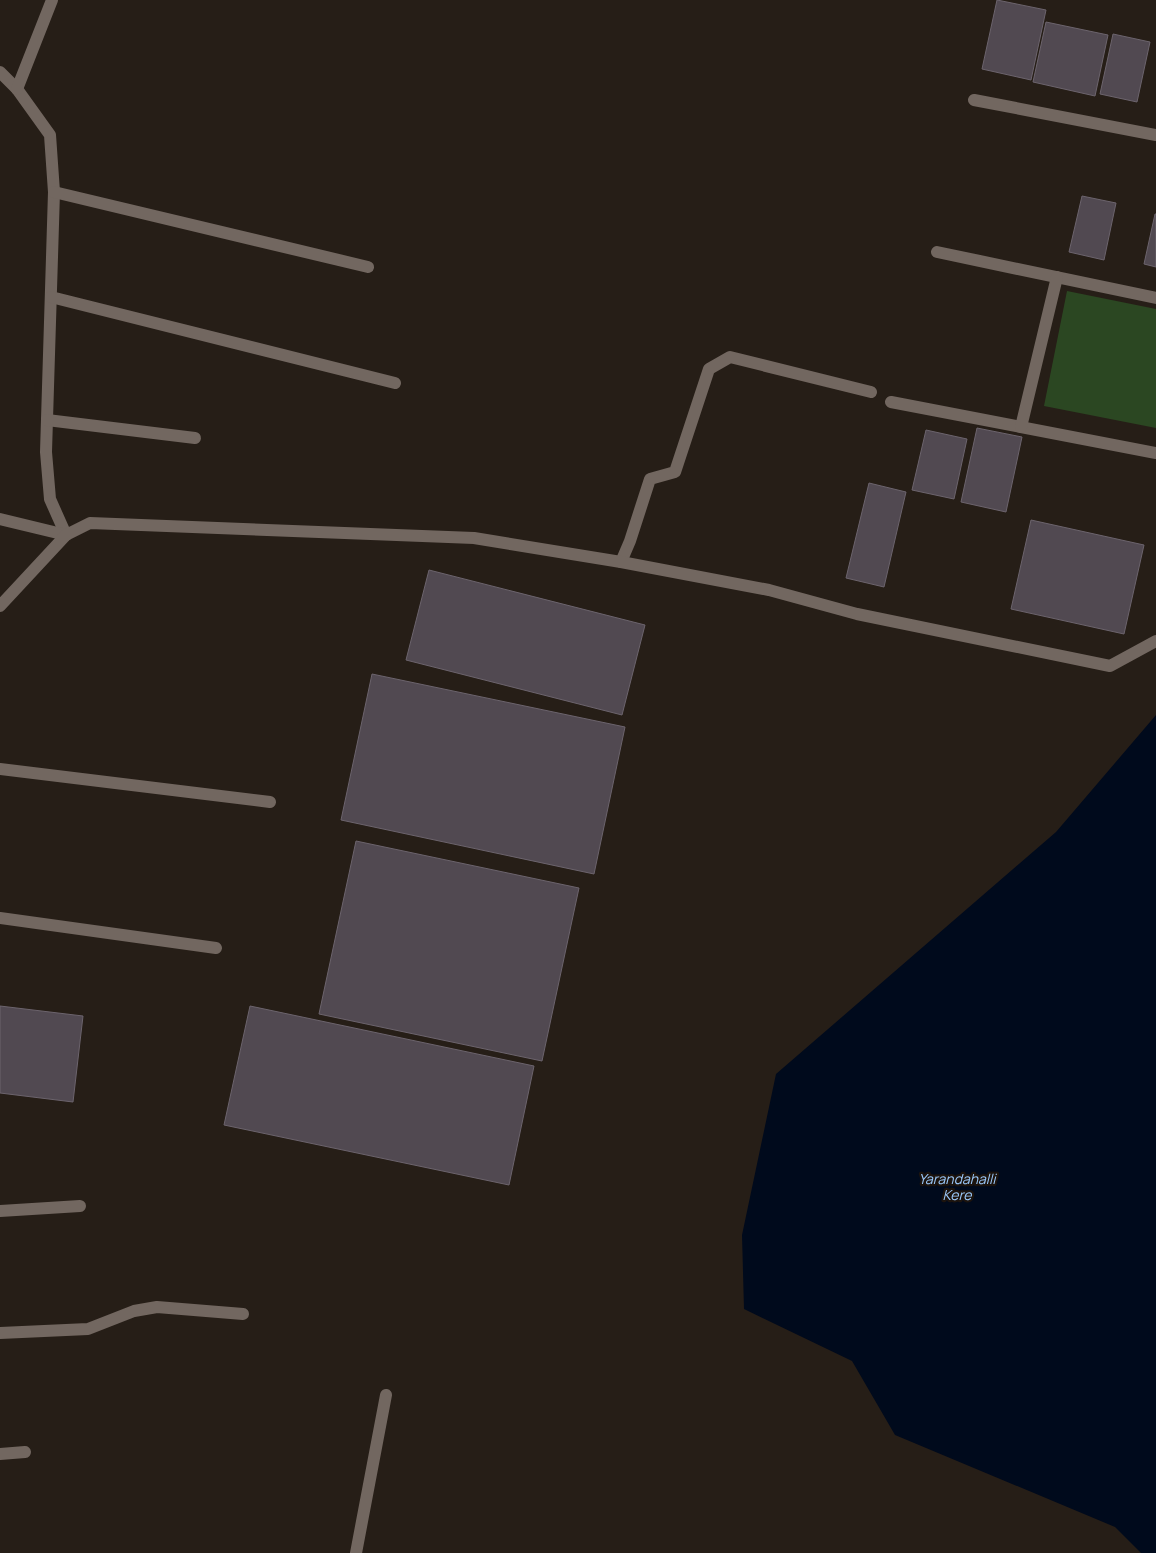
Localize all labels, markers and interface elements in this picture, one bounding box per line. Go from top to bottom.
water label: Yarandahalli Kere [918,1169,997,1204]

